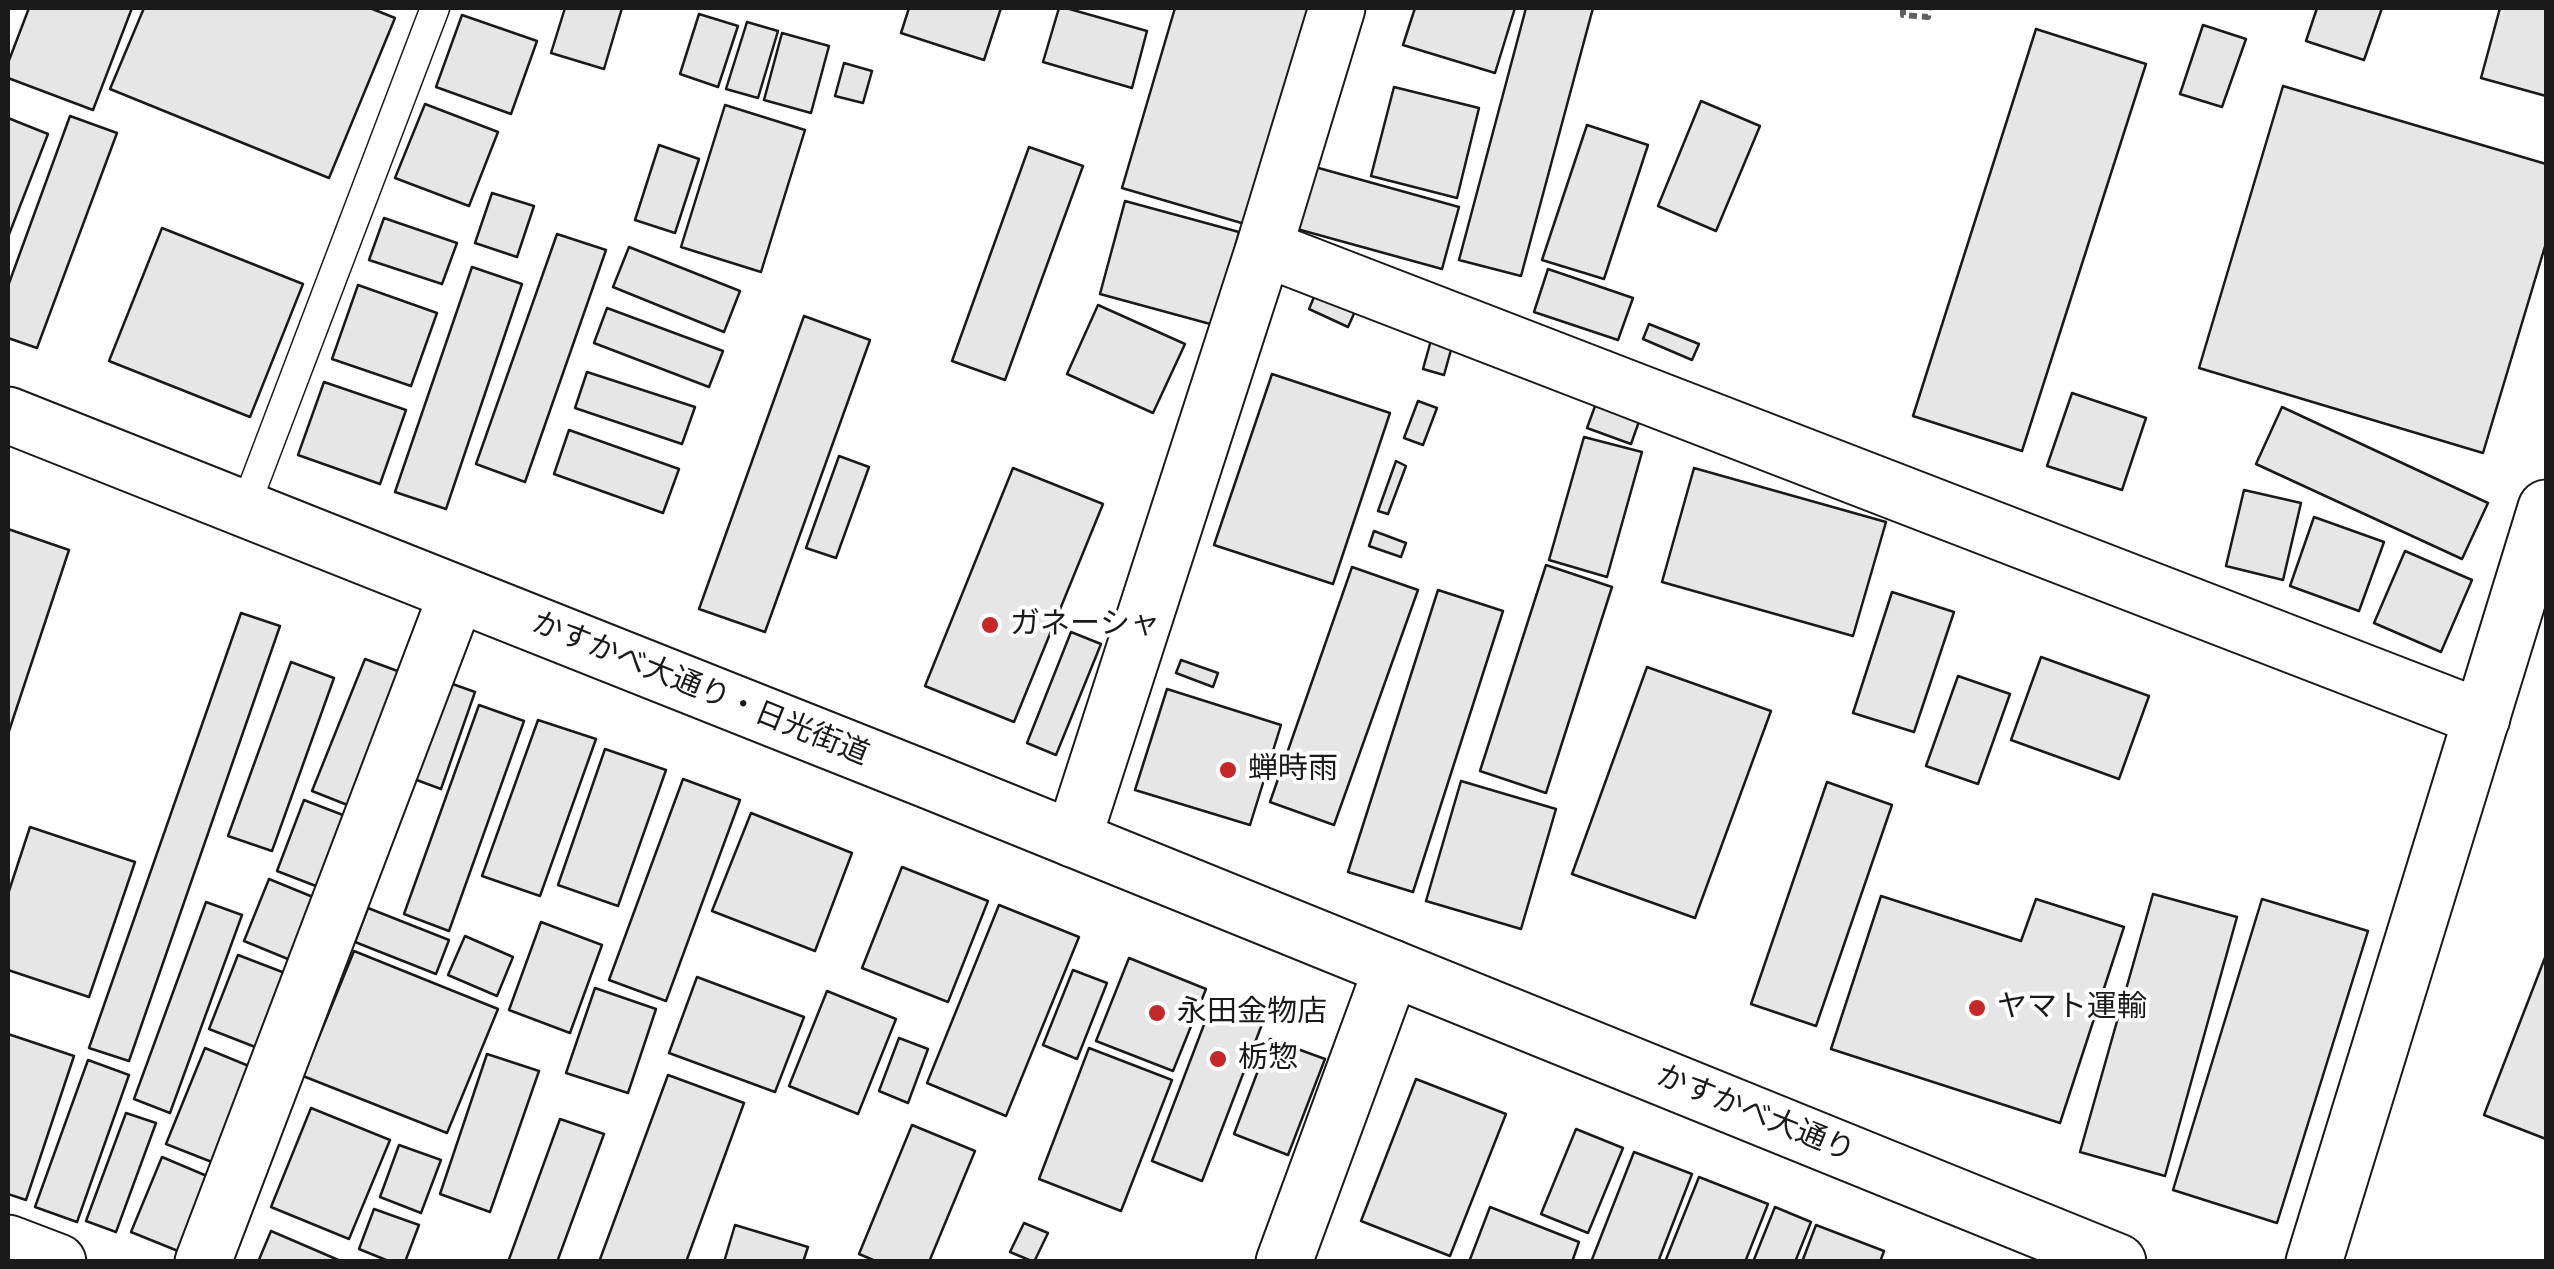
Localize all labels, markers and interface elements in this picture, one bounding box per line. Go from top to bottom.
street label: かすかべ大通り・日光街道 [526,606,874,774]
place label: ガネーシャ [1010,607,1160,643]
marker: ガネーシャ [979,614,1001,636]
place label: 蝉時雨 [1248,752,1338,788]
marker: 蝉時雨 [1217,759,1239,781]
place label: ヤマト運輸 [1997,990,2147,1026]
place label: 永田金物店 [1177,995,1327,1031]
marker: ヤマト運輸 [1966,997,1988,1019]
marker: 永田金物店 [1146,1002,1168,1024]
place label: 栃惣 [1238,1041,1298,1077]
marker: 栃惣 [1207,1048,1229,1070]
street label: かすかべ大通り [1651,1059,1859,1171]

